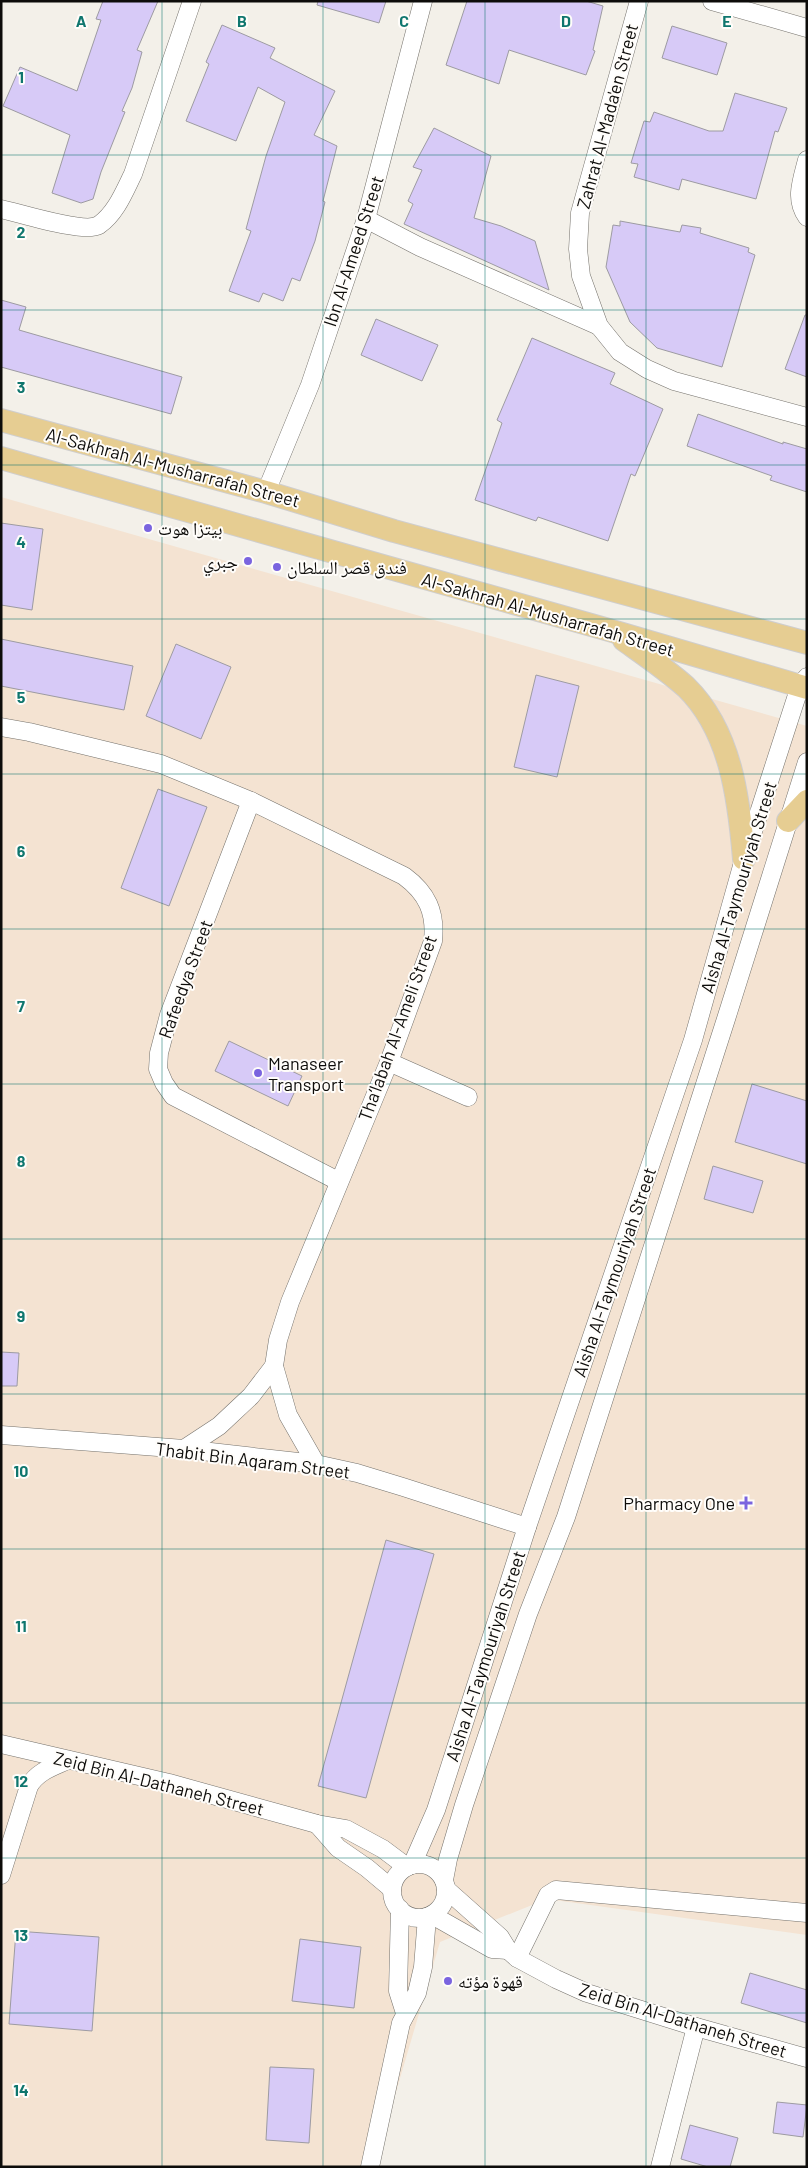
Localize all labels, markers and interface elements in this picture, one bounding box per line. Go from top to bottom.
text: A [76,11,87,30]
text: B [237,11,247,30]
text: C [399,11,409,30]
text: D [561,11,571,30]
text: E [722,11,732,30]
street label: Zahrat Al-Mada'en Street [572,21,642,211]
text: 1 [18,67,24,86]
street label: Ibn Al-Ameed Street [318,173,388,329]
text: 2 [17,222,26,241]
text: 3 [17,377,25,396]
street label: Al-Sakhrah Al-Musharrafah Street [44,423,302,511]
place label: بيتزا هوت [158,517,223,540]
marker: بيتزا هوت [142,522,154,534]
text: 4 [16,532,26,551]
place label: جبري [203,550,238,577]
marker: جبري [242,555,254,567]
place label: فندق قصر السلطان [287,556,407,579]
marker: فندق قصر السلطان [271,561,283,573]
street label: Al-Sakhrah Al-Musharrafah Street [419,567,677,661]
text: 5 [17,687,26,706]
street label: Aisha Al-Taymouriyah Street [695,778,781,996]
text: 6 [17,841,26,860]
street label: Rafeedya Street [153,917,217,1041]
street label: Tha‘labah Al-Ameli Street [353,932,441,1124]
text: 7 [17,996,25,1015]
place label: Manaseer Transport [268,1052,344,1095]
marker: Manaseer Transport [252,1067,264,1079]
text: 8 [17,1151,26,1170]
street label: Aisha Al-Taymouriyah Street [568,1164,660,1380]
text: 9 [17,1306,25,1325]
street label: Thabit Bin Aqaram Street [154,1437,352,1483]
text: 10 [14,1461,28,1480]
place label: Pharmacy One [623,1492,735,1514]
marker: Pharmacy One [739,1496,753,1510]
street label: Aisha Al-Taymouriyah Street [440,1548,530,1764]
text: 11 [15,1616,27,1635]
street label: Zeid Bin Al-Dathaneh Street [52,1746,266,1820]
text: 12 [14,1771,28,1790]
text: 13 [14,1925,28,1944]
place label: قهوة مؤته [458,1970,523,1992]
marker: قهوة مؤته [442,1975,454,1987]
street label: Zeid Bin Al-Dathaneh Street [576,1978,790,2062]
text: 14 [13,2080,29,2099]

